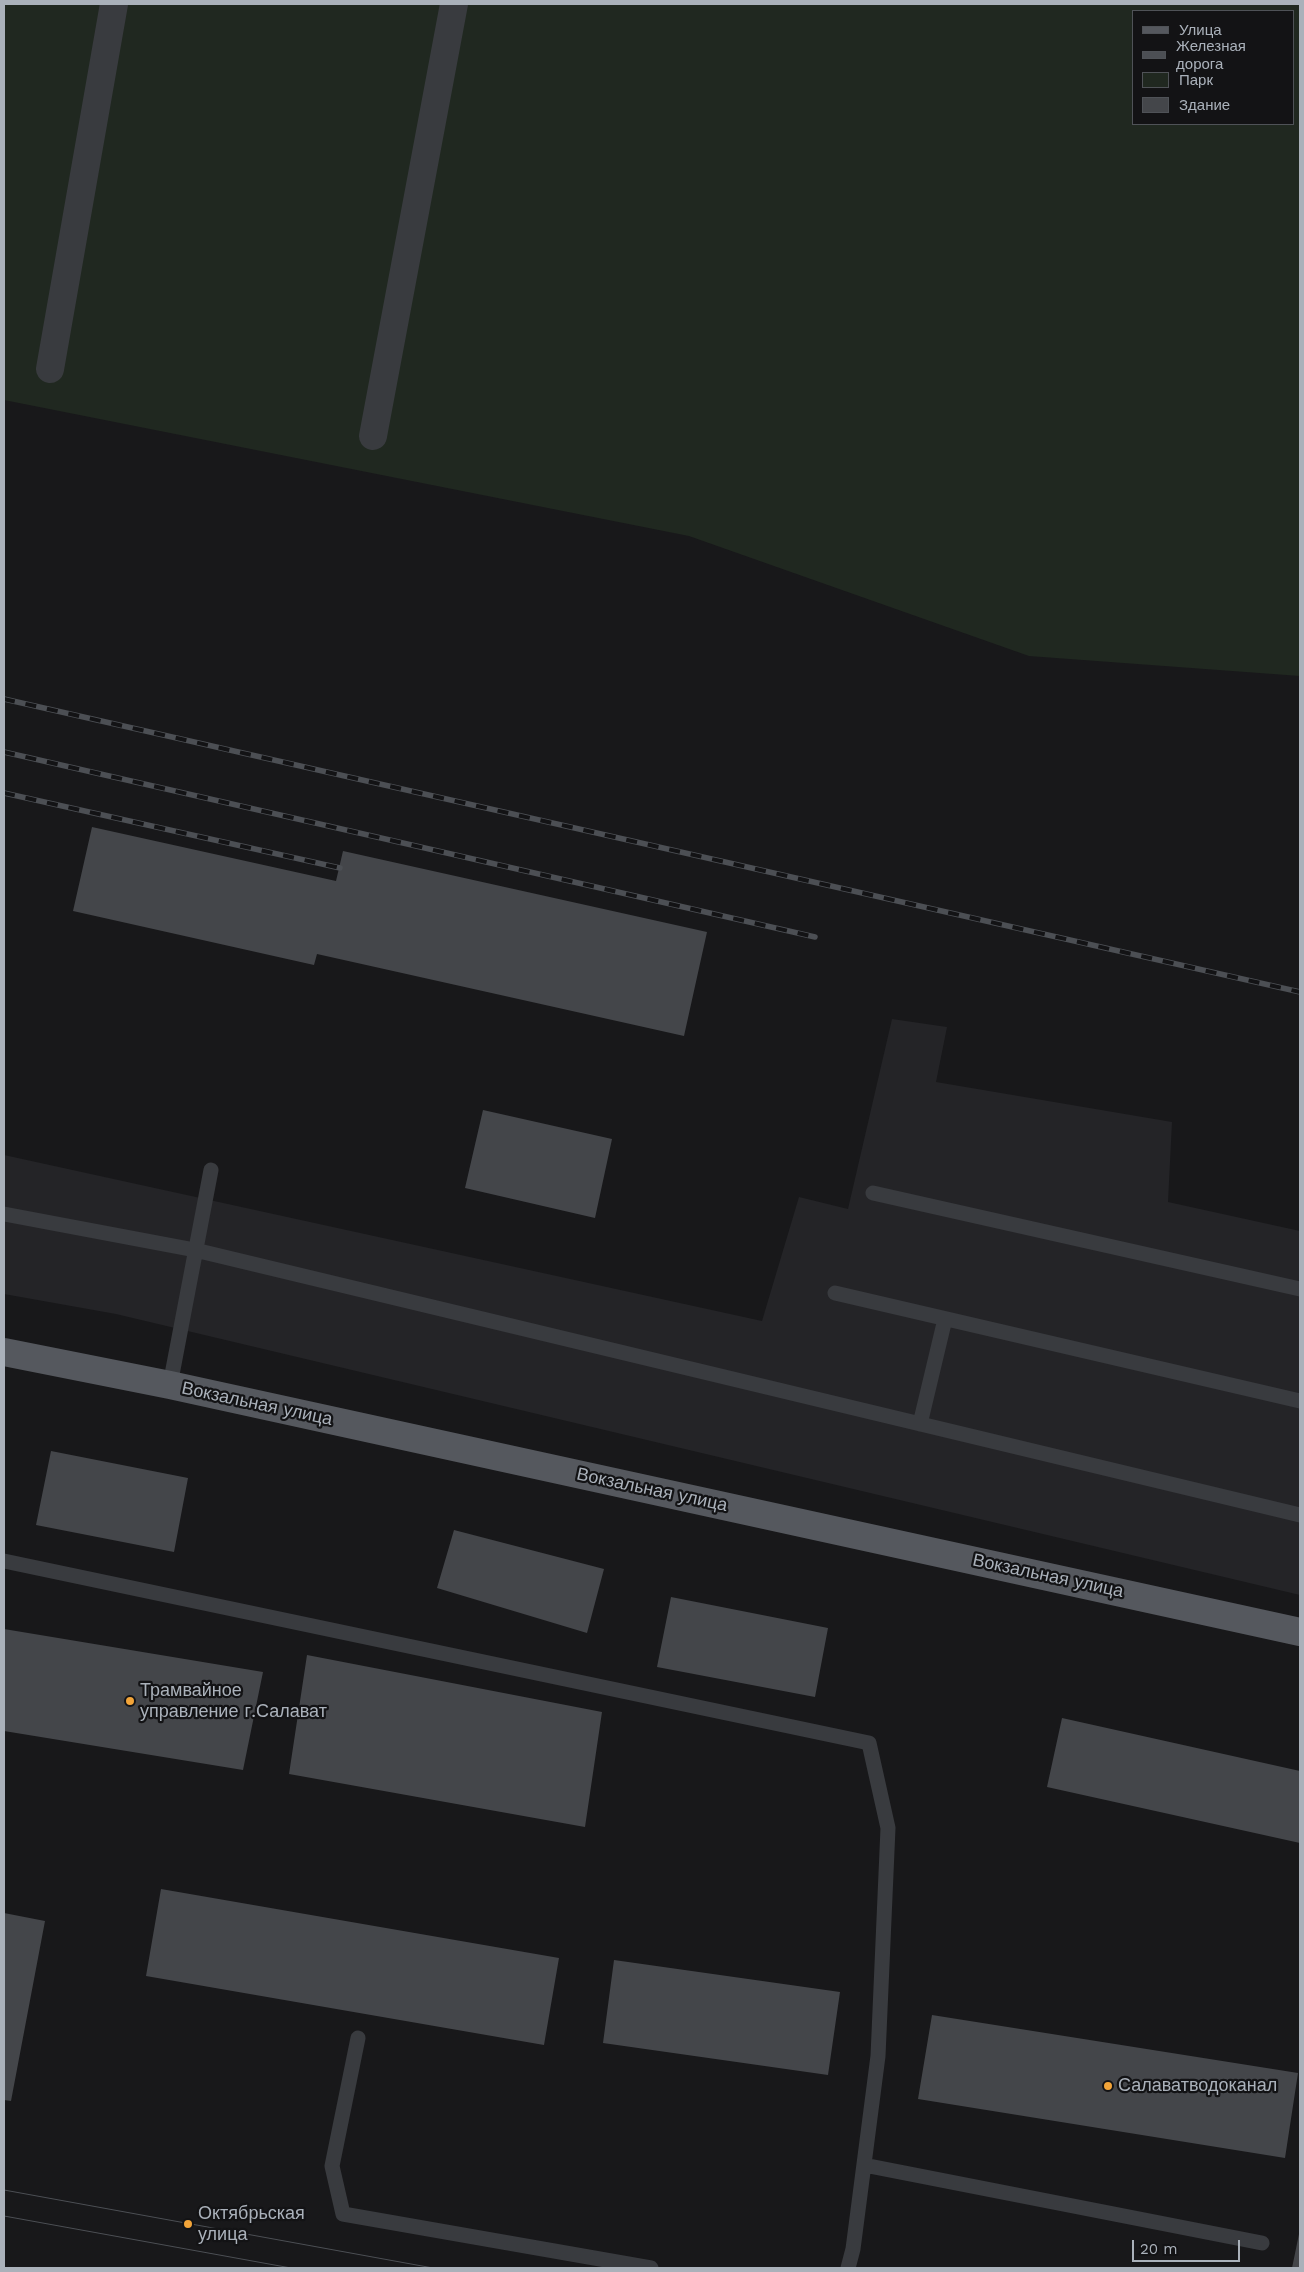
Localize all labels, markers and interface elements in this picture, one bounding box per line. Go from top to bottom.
legend [1132,10,1294,125]
text: Улица [1179,21,1222,39]
text: Железная дорога [1176,37,1246,73]
text: Парк [1179,71,1213,89]
text: Здание [1179,96,1230,114]
street label: Вокзальная улица [180,1377,334,1431]
street label: Вокзальная улица [575,1463,729,1517]
street label: Вокзальная улица [971,1549,1125,1603]
place label: Трамвайное управление г.Салават [140,1680,327,1722]
marker: Трамвайное управление г.Салават [124,1695,136,1707]
place label: Салаватводоканал [1118,2075,1277,2097]
marker: Салаватводоканал [1102,2080,1114,2092]
place label: Октябрьская улица [198,2203,305,2246]
marker: Октябрьская улица [182,2218,194,2230]
scale bar [1134,2230,1242,2262]
text: 20 m [1140,2240,1178,2258]

